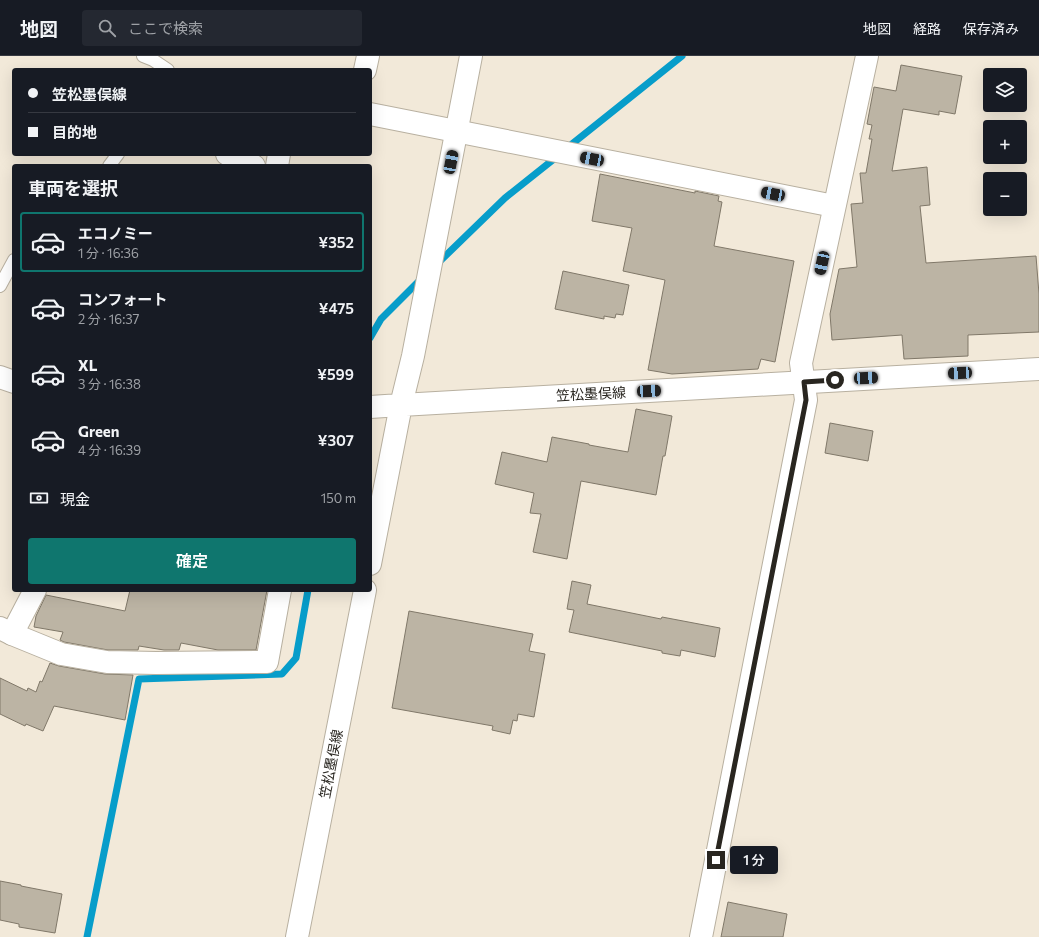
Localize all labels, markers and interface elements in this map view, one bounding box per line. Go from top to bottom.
search box [82,10,362,46]
text: 地図 [20,17,58,40]
icon: search [96,17,118,39]
text: ここで検索 [128,19,203,37]
text: 地図 [863,20,891,37]
text: 経路 [913,20,941,37]
text: 保存済み [963,20,1019,37]
map controls [983,68,1027,216]
button: layers [983,68,1027,112]
text: 笠松墨俣線 [52,85,127,103]
button: + [983,120,1027,164]
text: 目的地 [52,123,97,141]
car [443,149,459,175]
car [579,151,605,167]
button: − [983,172,1027,216]
text: 車両を選択 [28,177,118,199]
car [760,186,786,202]
icon: car [30,224,66,260]
text: エコノミー [78,224,153,242]
text: ¥352 [319,233,354,251]
text: 1 分 · 16:36 [78,245,139,261]
car [814,250,830,276]
icon: car [30,290,66,326]
text: コンフォート [78,290,168,308]
text: ¥475 [319,299,354,317]
text: 2 分 · 16:37 [78,311,140,327]
icon: car [30,356,66,392]
text: XL [78,356,97,374]
text: ¥599 [317,365,354,383]
car [948,366,972,380]
route start [826,371,844,389]
car [854,371,878,385]
text: 3 分 · 16:38 [78,376,141,392]
street label: 笠松墨俣線 [556,383,626,404]
car [637,384,661,398]
icon: car [30,422,66,458]
text: Green [78,422,119,440]
text: ¥307 [318,431,354,449]
text: 4 分 · 16:39 [78,442,141,458]
icon: cash [28,487,50,509]
text: 現金 [60,490,90,508]
text: 150 m [321,490,356,506]
button: 確定 [28,538,356,584]
street label: 笠松墨俣線 [315,728,346,800]
callout: 1 分 [730,846,778,874]
route end [707,851,725,869]
text: 1 分 [743,852,765,868]

